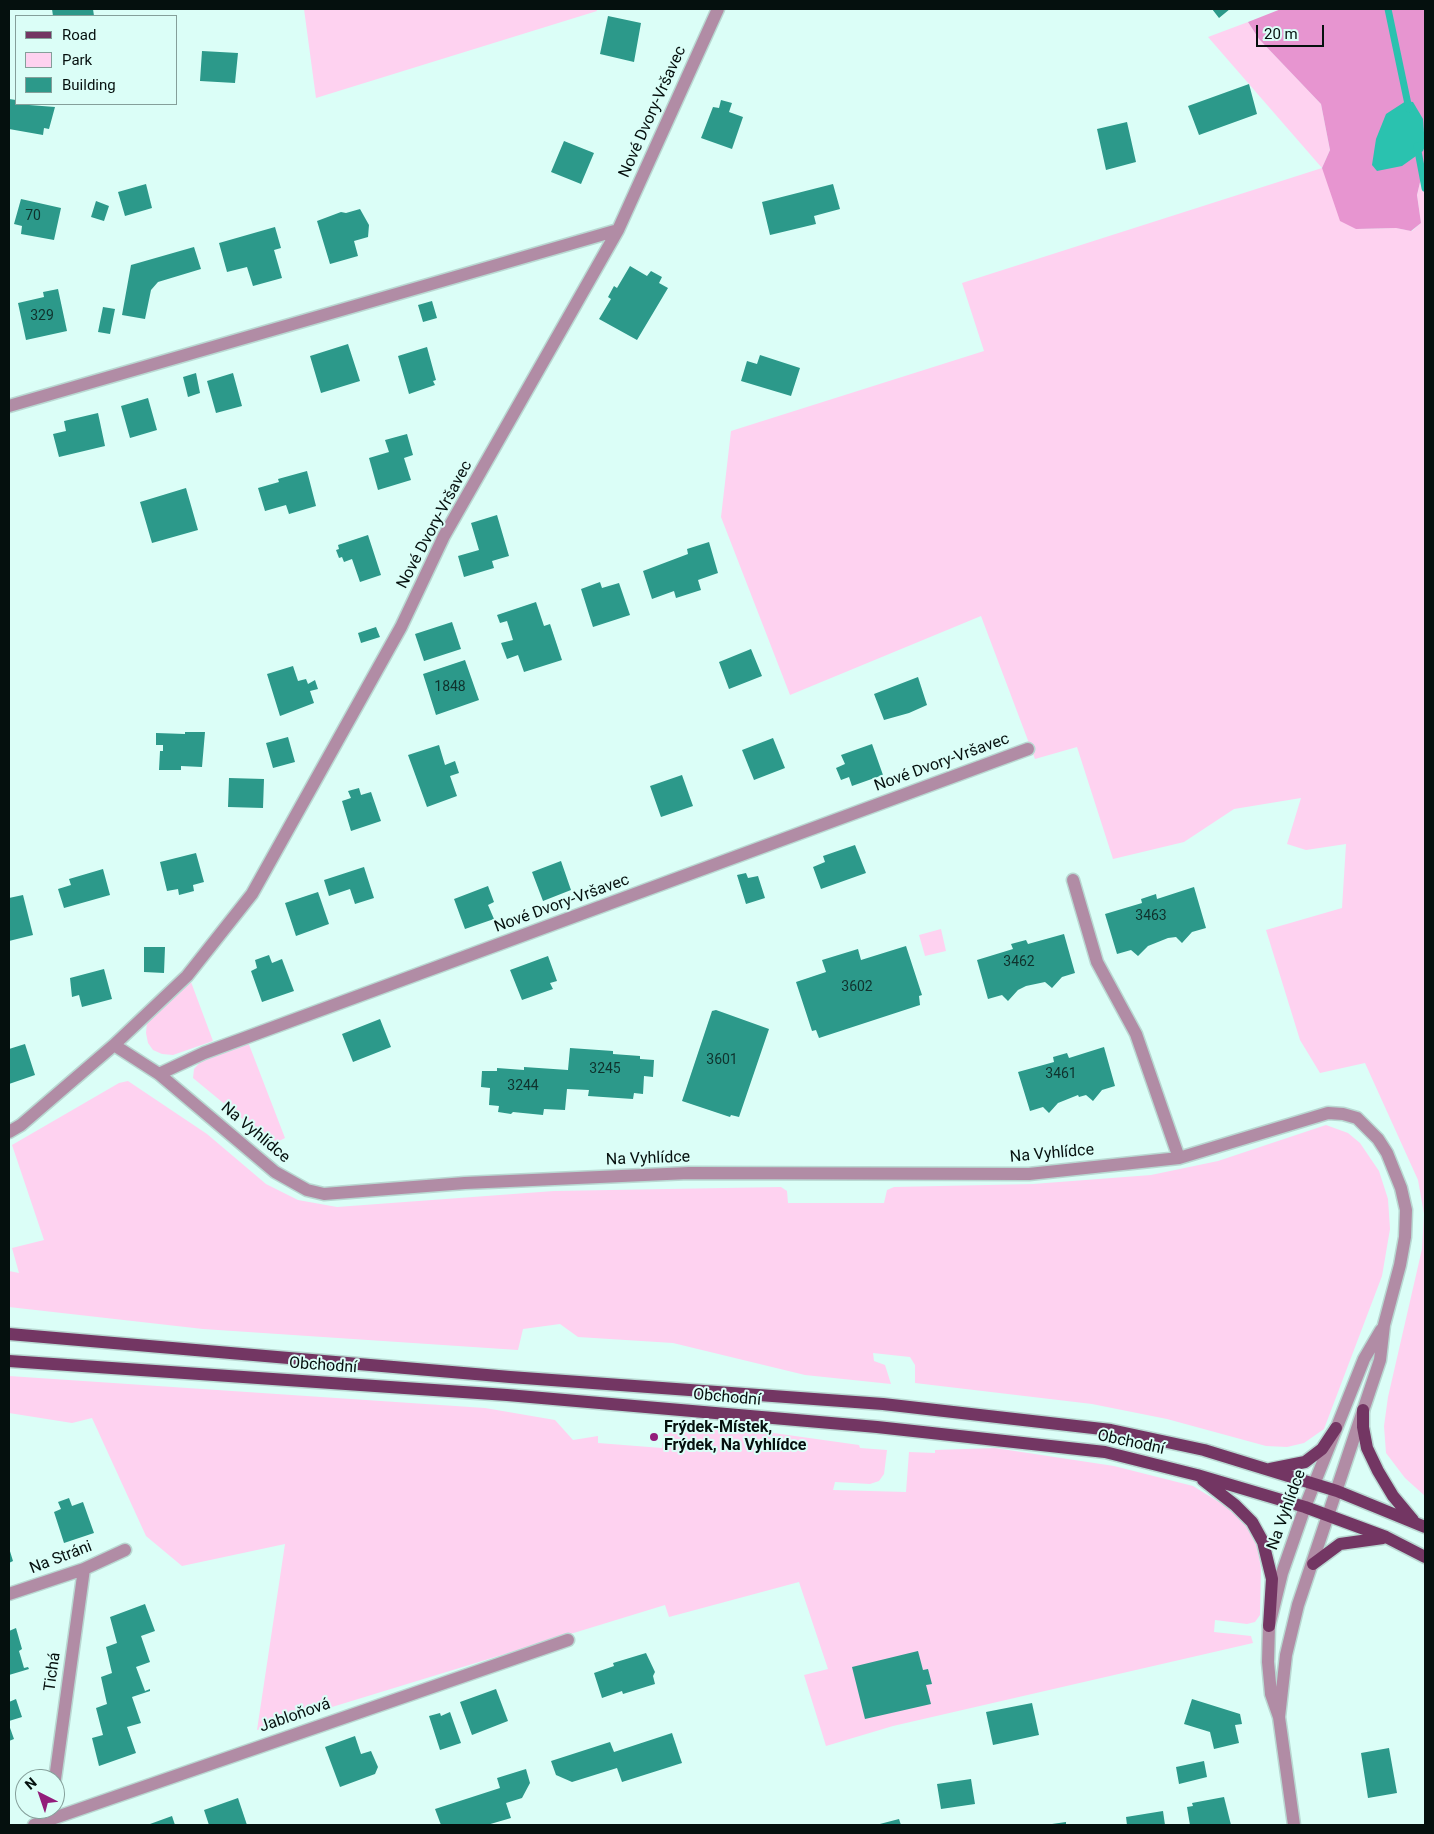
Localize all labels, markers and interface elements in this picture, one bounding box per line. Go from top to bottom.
legend [15,15,178,105]
scale bar [1259,15,1326,47]
text: 20 m [1264,25,1298,43]
text: Road [62,26,96,44]
street label: Nové Dvory-Vršavec [615,43,691,181]
text: Park [62,51,92,69]
text: Building [62,76,116,94]
house number: 70 [25,208,41,224]
house number: 329 [30,308,54,324]
street label: Nové Dvory-Vršavec [393,458,477,592]
house number: 1848 [434,679,466,695]
street label: Nové Dvory-Vršavec [872,730,1012,796]
street label: Nové Dvory-Vršavec [492,871,632,937]
house number: 3463 [1135,908,1167,924]
house number: 3462 [1003,954,1035,970]
house number: 3602 [841,979,873,995]
house number: 3601 [706,1052,738,1068]
house number: 3245 [589,1061,621,1077]
house number: 3461 [1045,1066,1077,1082]
house number: 3244 [507,1078,539,1094]
street label: Na Vyhlídce [217,1099,293,1167]
street label: Na Vyhlídce [1009,1141,1095,1167]
street label: Na Vyhlídce [606,1148,690,1170]
street label: Obchodní [288,1354,358,1378]
street label: Obchodní [692,1385,762,1411]
place label: Frýdek-Místek, Frýdek, Na Vyhlídce [664,1418,806,1456]
street label: Obchodní [1096,1427,1166,1459]
marker: Frýdek-Místek, Frýdek, Na Vyhlídce [648,1431,660,1443]
street label: Na Vyhlídce [1264,1467,1310,1553]
street label: Na Stráni [27,1537,95,1579]
street label: Tichá [41,1651,65,1693]
street label: Jabloňová [257,1695,333,1737]
north arrow [15,1769,65,1819]
text: N [22,1774,40,1793]

